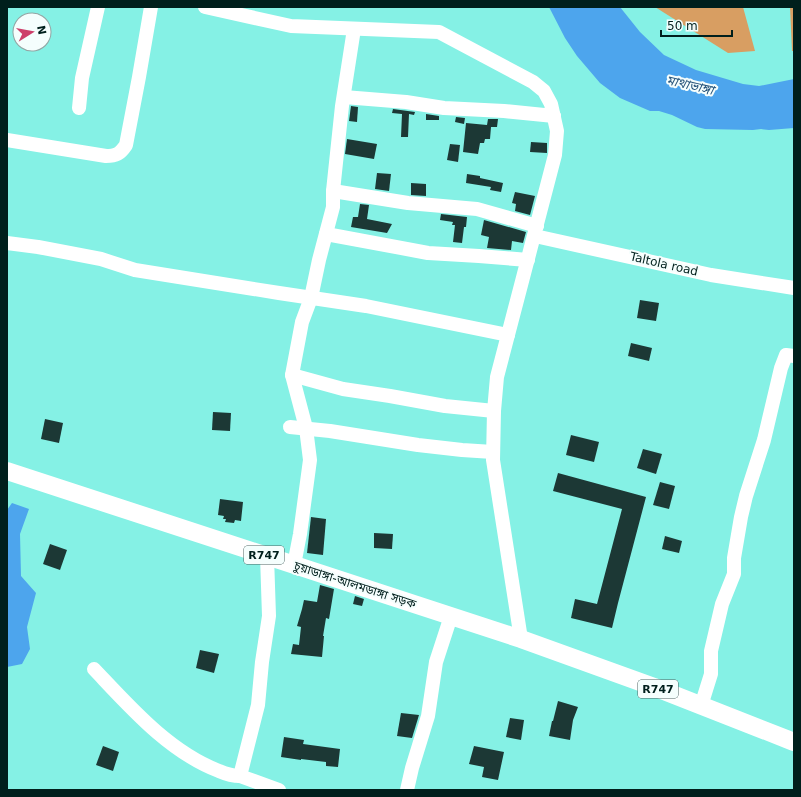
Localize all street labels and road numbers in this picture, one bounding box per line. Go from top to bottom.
street label: Taltola road [628,249,699,279]
road number: R747 [244,546,284,564]
street label: চুয়াডাঙ্গা-আলমডাঙ্গা সড়ক [291,558,418,613]
road number: R747 [638,680,678,698]

